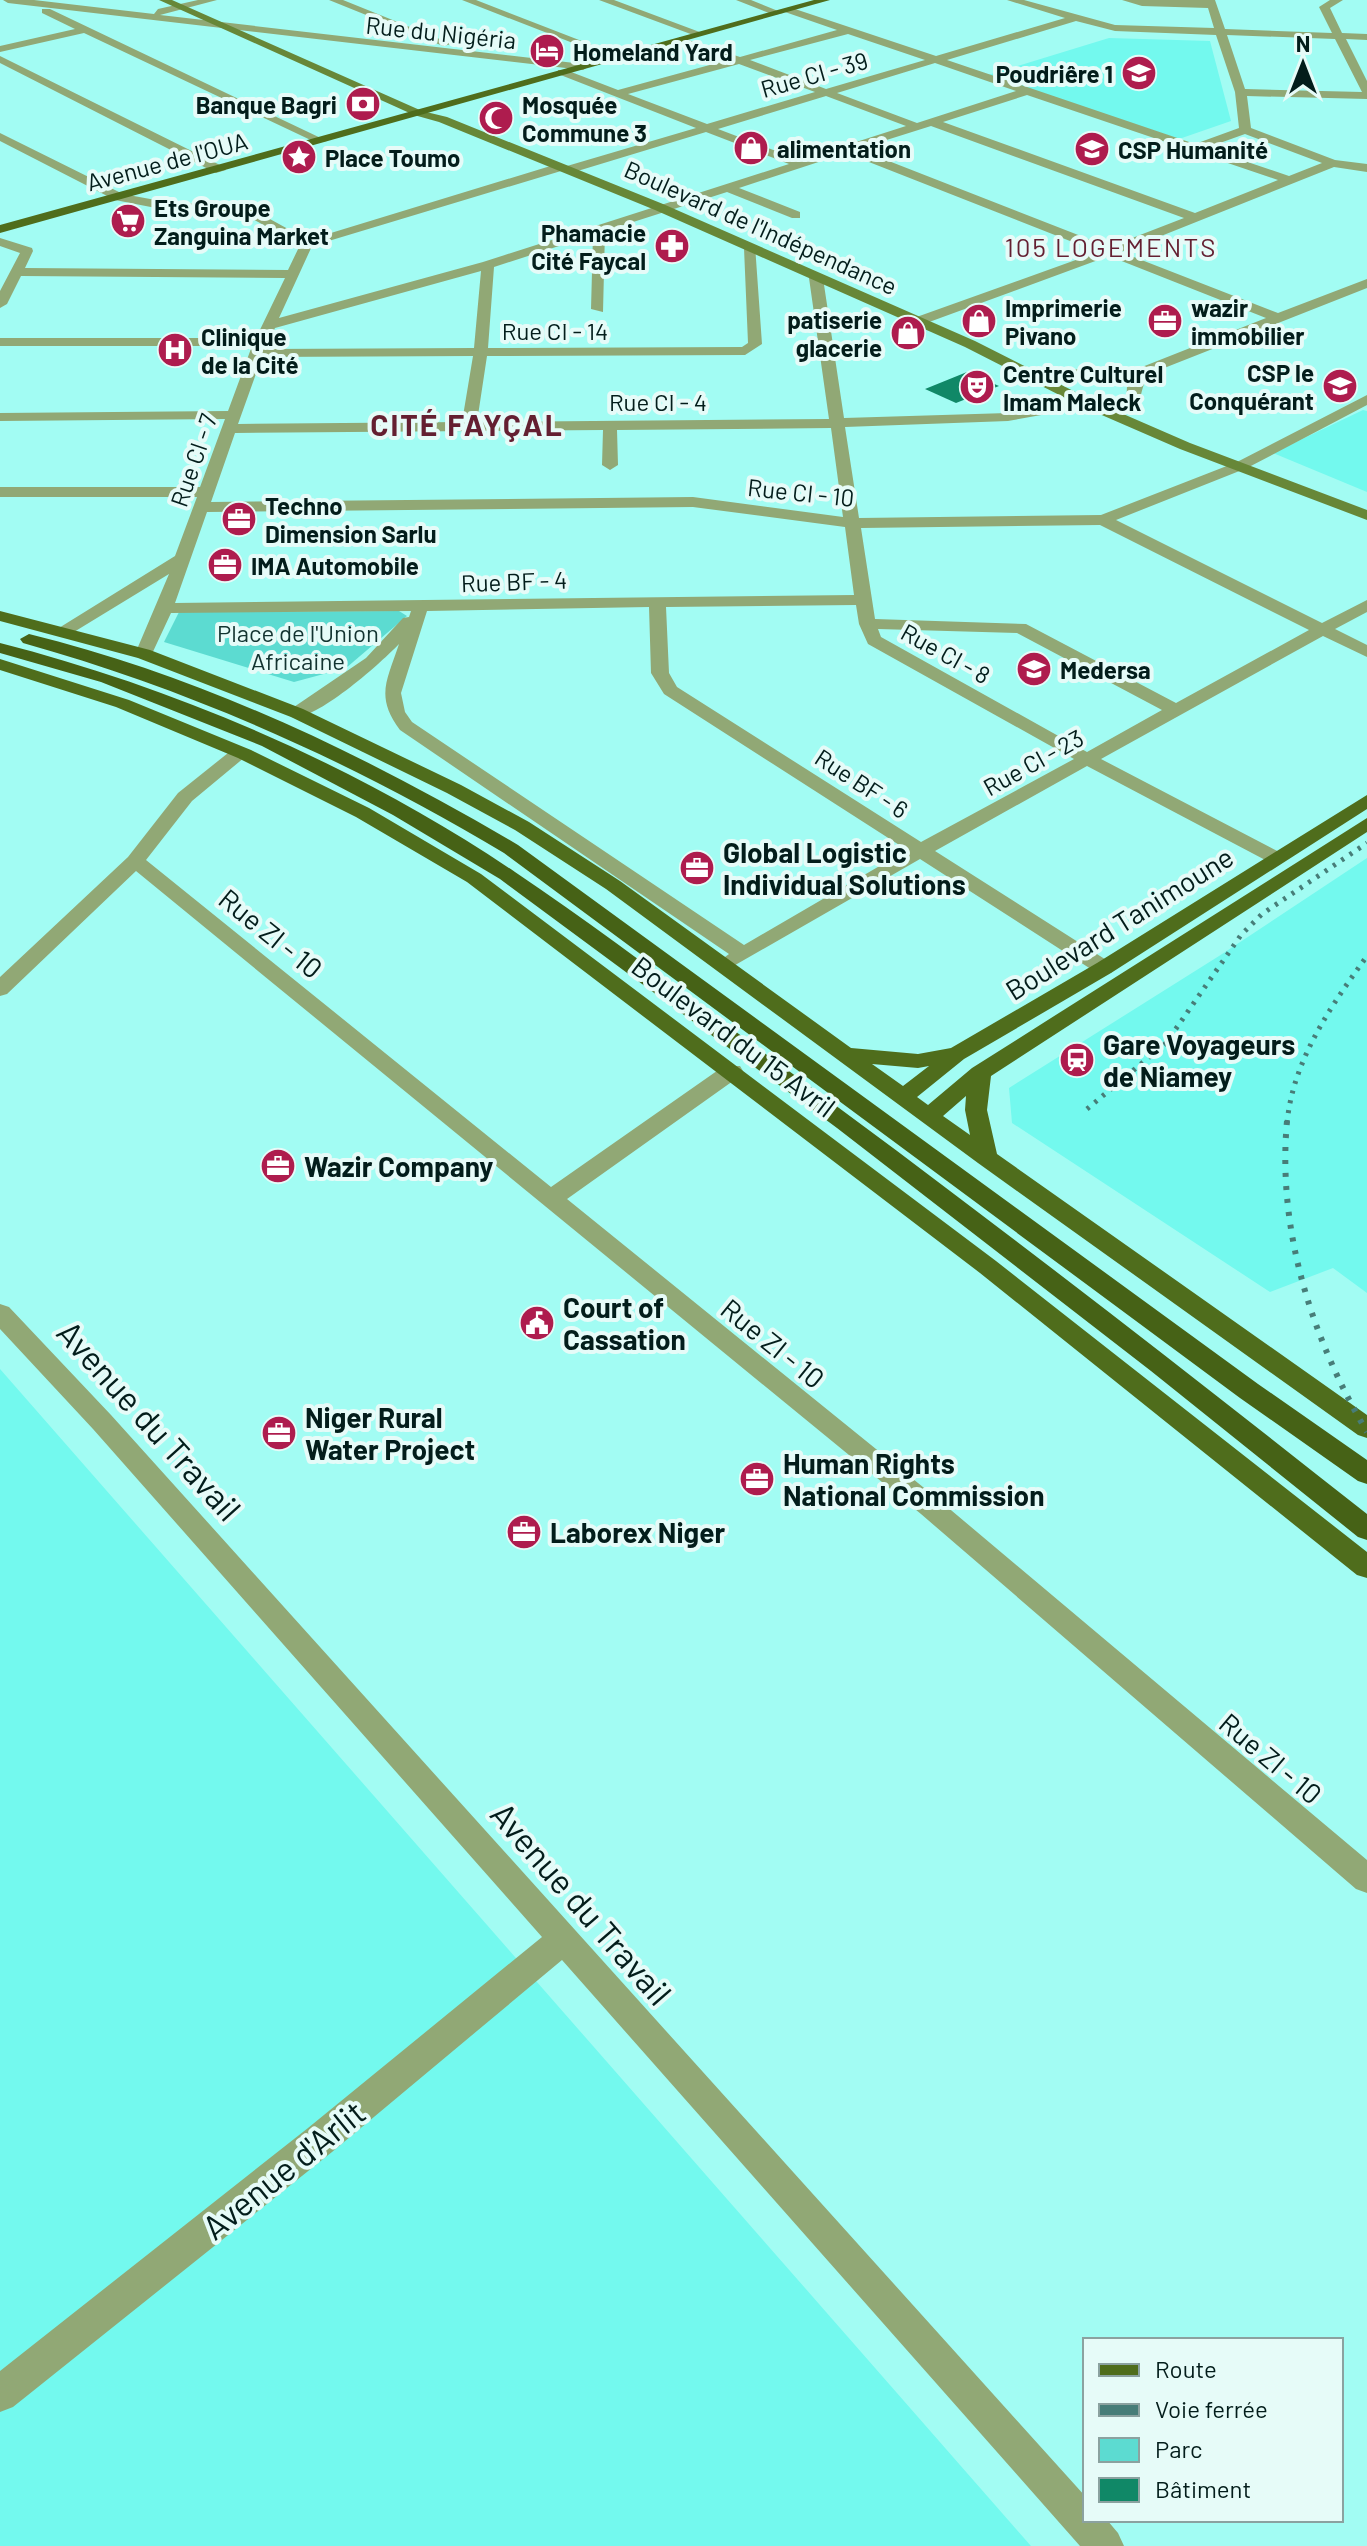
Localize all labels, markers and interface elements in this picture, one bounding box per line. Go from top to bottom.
street label: Rue du Nigéria [364,10,518,54]
north arrow [1263,24,1343,104]
text: N [1296,30,1310,56]
hotel icon: Homeland Yard [528,32,566,70]
place label: Homeland Yard [573,37,733,66]
street label: Rue CI - 39 [757,45,871,103]
school or university icon: Poudriêre 1 [1120,54,1158,92]
place label: Poudriêre 1 [996,59,1113,88]
bank icon: Banque Bagri [344,85,382,123]
place label: Banque Bagri [196,90,337,119]
place label: Mosquée Commune 3 [522,90,647,147]
mosque icon: Mosquée Commune 3 [477,99,515,137]
street label: Avenue de l'OUA [83,126,251,196]
shop icon: alimentation [732,129,770,167]
school or university icon: CSP Humanité [1073,130,1111,168]
place label: alimentation [777,134,911,163]
place label: CSP Humanité [1118,135,1268,164]
place icon: Place Toumo [280,138,318,176]
place label: Place Toumo [325,143,460,172]
street label: Boulevard de l'Indépendance [620,154,902,300]
place label: Ets Groupe Zanguina Market [154,193,329,250]
supermarket icon: Ets Groupe Zanguina Market [109,202,147,240]
place label: Phamacie Cité Faycal [531,218,646,275]
pharmacy icon: Phamacie Cité Faycal [653,227,691,265]
district label: 105 LOGEMENTS [1005,231,1217,262]
place label: Imprimerie Pivano [1005,293,1122,350]
place label: wazir immobilier [1191,293,1304,350]
shop icon: Imprimerie Pivano [960,302,998,340]
office icon: wazir immobilier [1146,302,1184,340]
place label: patiserie glacerie [787,305,882,362]
shop icon: patiserie glacerie [889,314,927,352]
street label: Rue CI - 14 [502,316,608,345]
place label: Clinique de la Cité [201,322,299,379]
hospital icon: Clinique de la Cité [156,331,194,369]
place label: CSP le Conquérant [1189,358,1314,415]
place label: Centre Culturel Imam Maleck [1003,359,1163,416]
school or university icon: CSP le Conquérant [1321,367,1359,405]
theatre icon: Centre Culturel Imam Maleck [958,368,996,406]
street label: Rue CI - 4 [609,387,707,416]
district label: CITÉ FAYÇAL [370,406,564,442]
street label: Rue CI - 7 [164,410,222,510]
street label: Rue CI - 10 [746,472,856,512]
place label: Techno Dimension Sarlu [265,491,437,548]
office icon: Techno Dimension Sarlu [220,500,258,538]
office icon: IMA Automobile [206,546,244,584]
place label: IMA Automobile [251,551,419,580]
street label: Rue BF - 4 [460,565,568,597]
street label: Rue CI - 8 [896,617,996,689]
park label: Place de l'Union Africaine [217,618,379,675]
school or university icon: Medersa [1015,650,1053,688]
place label: Medersa [1060,655,1151,684]
street label: Rue CI - 23 [978,723,1088,801]
street label: Rue BF - 6 [810,742,914,824]
place label: Global Logistic Individual Solutions [723,835,966,901]
street label: Boulevard Tanimoune [999,839,1239,1007]
office icon: Global Logistic Individual Solutions [678,849,716,887]
street label: Rue ZI - 10 [212,881,330,985]
street label: Boulevard du 15 Avril [626,948,842,1124]
place label: Gare Voyageurs de Niamey [1103,1027,1295,1093]
station icon: Gare Voyageurs de Niamey [1058,1041,1096,1079]
office icon: Wazir Company [259,1147,297,1185]
place label: Wazir Company [304,1149,493,1183]
place label: Court of Cassation [563,1290,686,1356]
street label: Rue ZI - 10 [714,1291,832,1395]
public building icon: Court of Cassation [518,1304,556,1342]
street label: Avenue du Travail [49,1311,251,1529]
place label: Niger Rural Water Project [305,1400,475,1466]
office icon: Niger Rural Water Project [260,1414,298,1452]
place label: Human Rights National Commission [783,1446,1044,1512]
office icon: Human Rights National Commission [738,1460,776,1498]
office icon: Laborex Niger [505,1513,543,1551]
place label: Laborex Niger [550,1515,725,1549]
street label: Rue ZI - 10 [1213,1705,1329,1811]
street label: Avenue du Travail [483,1793,681,2013]
street label: Avenue d'Arlit [193,2091,373,2247]
legend [1083,2338,1343,2522]
text: Route [1155,2354,1217,2383]
text: Voie ferrée [1155,2394,1268,2423]
text: Parc [1155,2434,1203,2463]
text: Bâtiment [1155,2474,1251,2503]

